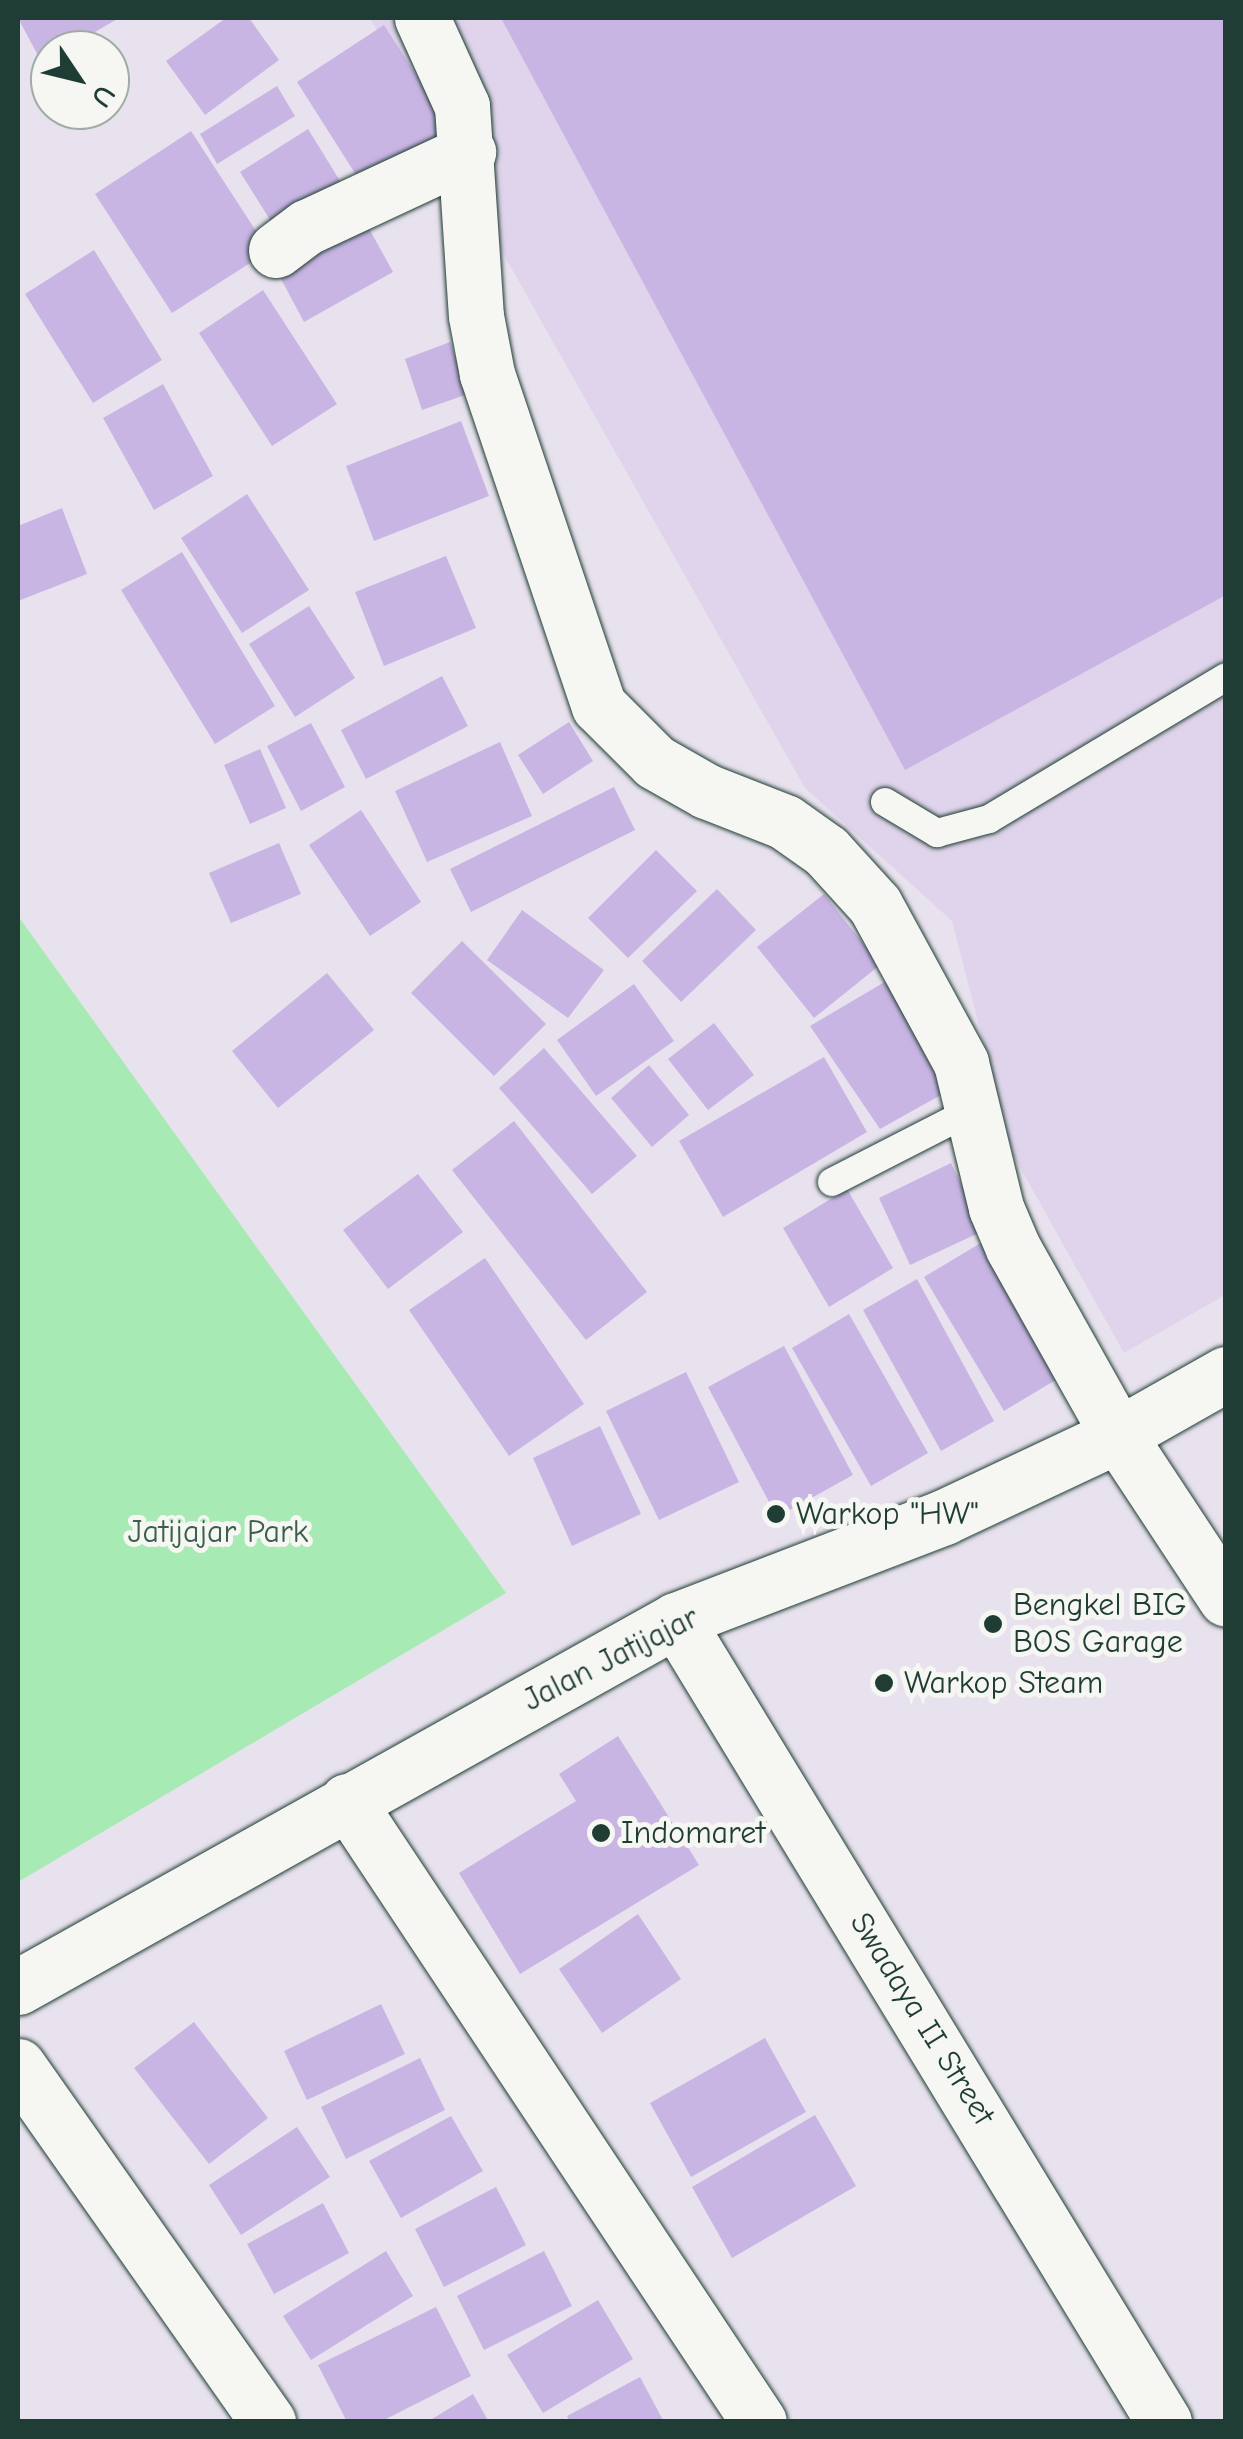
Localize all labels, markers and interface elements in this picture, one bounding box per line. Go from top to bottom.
north arrow [30,30,130,130]
text: U [84,79,121,113]
place label: Warkop "HW" [796,1495,979,1533]
marker: Warkop "HW" [765,1503,787,1525]
park label: Jatijajar Park [128,1513,308,1551]
place label: Bengkel BIG BOS Garage [1013,1587,1186,1662]
street label: Jalan Jatijajar [517,1598,705,1720]
marker: Bengkel BIG BOS Garage [982,1613,1004,1635]
place label: Warkop Steam [904,1664,1103,1702]
marker: Warkop Steam [873,1672,895,1694]
place label: Indomaret [621,1814,765,1852]
marker: Indomaret [590,1822,612,1844]
street label: Swadaya II Street [841,1906,1003,2132]

